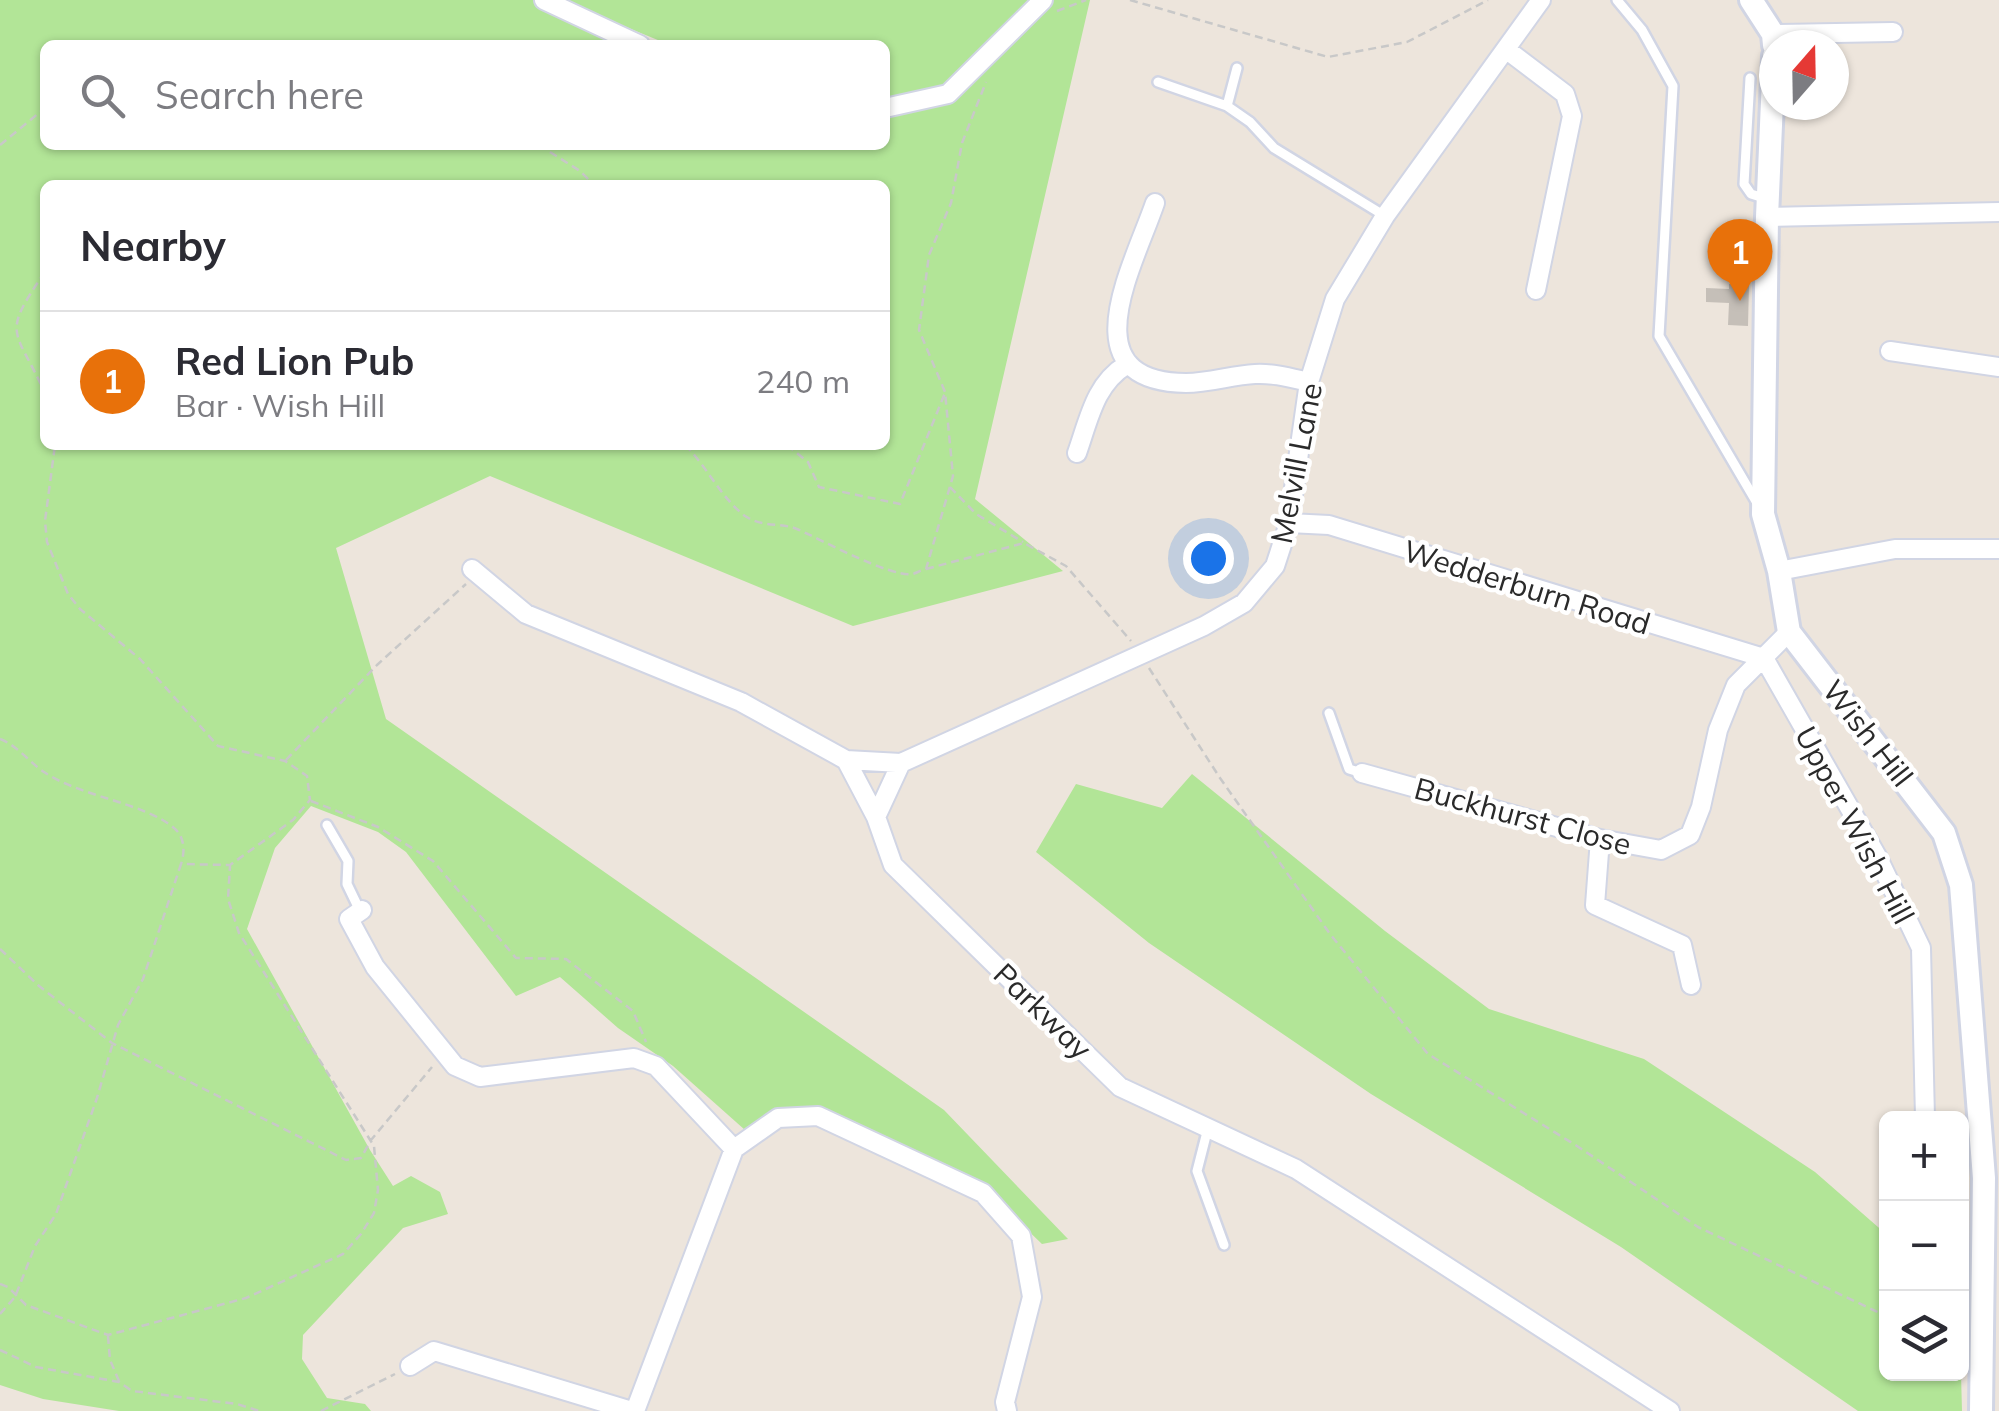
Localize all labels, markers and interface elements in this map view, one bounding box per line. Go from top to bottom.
north arrow [1759,30,1849,120]
search box [40,40,890,150]
icon: search [75,68,130,123]
text: Search here [155,71,364,119]
pin: 1 [1708,218,1772,301]
text: Nearby [80,219,226,272]
text: Red Lion Pub [175,337,414,385]
text: 1 [103,361,122,401]
text: 240 m [756,361,850,401]
street label: Melvill Lane [1262,380,1330,546]
text: Bar · Wish Hill [175,385,385,425]
street label: Wedderburn Road [1399,531,1655,643]
your location [1183,533,1234,584]
street label: Wish Hill [1814,672,1922,794]
street label: Upper Wish Hill [1787,720,1923,930]
street label: Buckhurst Close [1411,769,1635,863]
street label: Parkway [986,955,1100,1067]
map controls [1879,1111,1969,1381]
button: + [1879,1111,1969,1201]
button: − [1879,1201,1969,1291]
button: layers [1879,1291,1969,1381]

